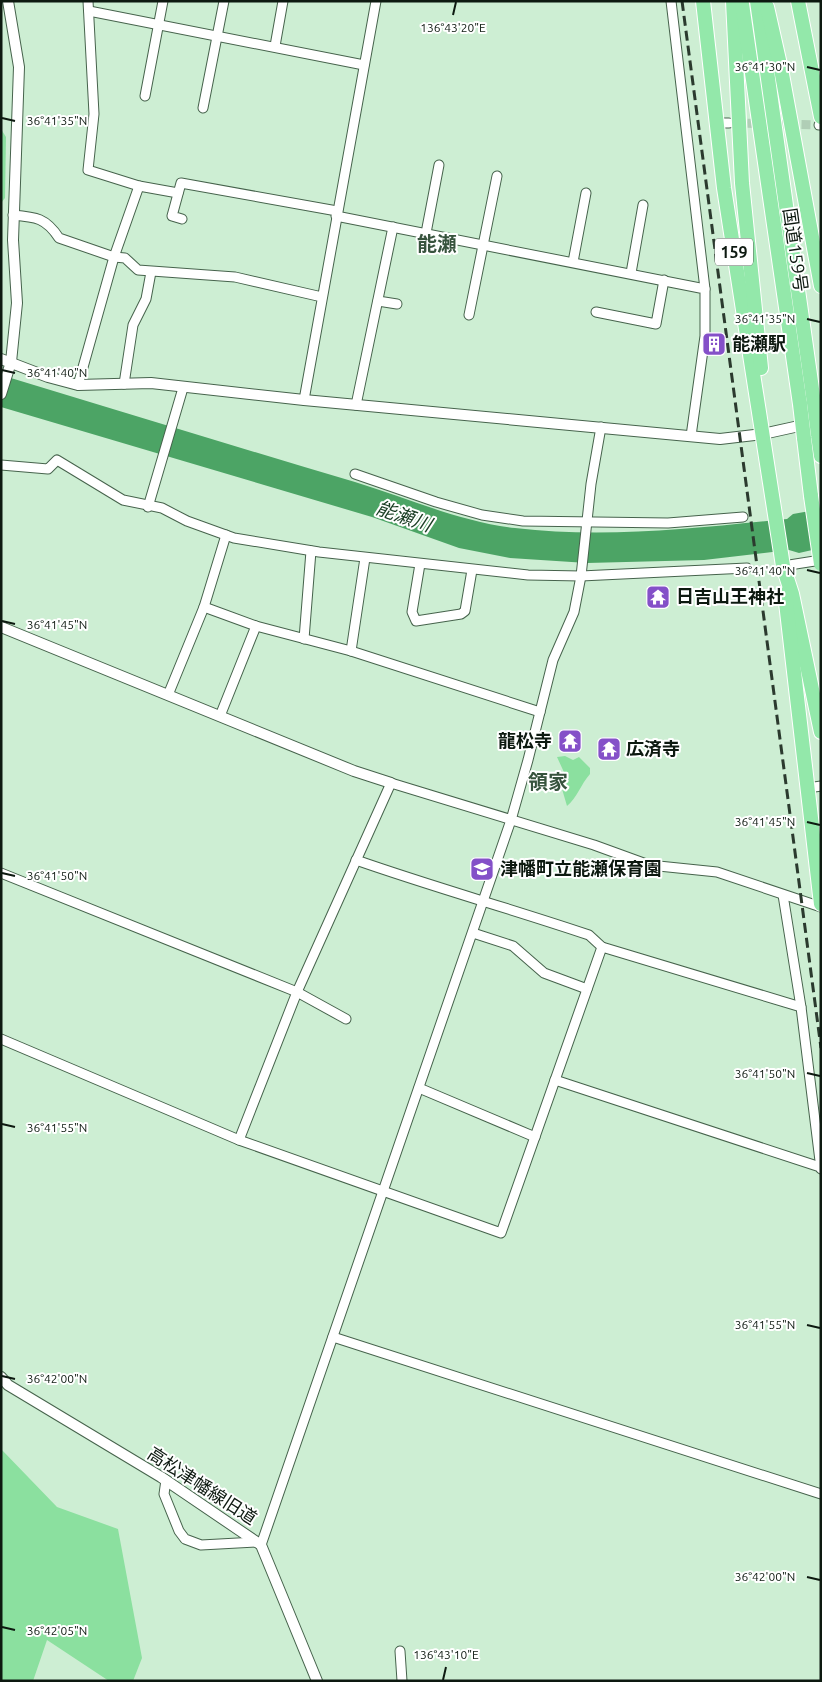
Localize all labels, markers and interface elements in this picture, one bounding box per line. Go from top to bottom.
text: 136°43'20"E [420,21,486,34]
text: 36°41'30"N [735,60,795,73]
text: 36°41'35"N [27,114,87,127]
street label: 国道159号 [780,207,812,293]
district label: 能瀬 [417,232,457,255]
road number: 159 [715,238,753,266]
text: 36°41'35"N [735,312,795,325]
building icon: 能瀬駅 [701,331,727,357]
place label: 能瀬駅 [732,333,786,353]
text: 36°41'40"N [27,366,87,379]
water label: 能瀬川 [373,496,436,536]
text: 36°41'40"N [735,564,795,577]
temple icon: 日吉山王神社 [645,584,671,610]
place label: 日吉山王神社 [676,586,784,606]
text: 36°41'45"N [27,618,87,631]
temple icon: 龍松寺 [557,728,583,754]
place label: 龍松寺 [498,730,552,750]
temple icon: 広済寺 [596,736,622,762]
place label: 広済寺 [626,738,680,758]
district label: 領家 [528,770,568,793]
text: 36°41'45"N [735,815,795,828]
school or university icon: 津幡町立能瀬保育園 [469,856,495,882]
place label: 津幡町立能瀬保育園 [500,858,662,878]
text: 36°41'50"N [27,869,87,882]
text: 36°41'50"N [735,1067,795,1080]
text: 36°41'55"N [27,1121,87,1134]
text: 36°41'55"N [735,1318,795,1331]
text: 36°42'00"N [27,1372,87,1385]
street label: 高松津幡線旧道 [144,1442,261,1528]
text: 36°42'00"N [735,1570,795,1583]
text: 36°42'05"N [27,1624,87,1637]
text: 136°43'10"E [413,1648,479,1661]

